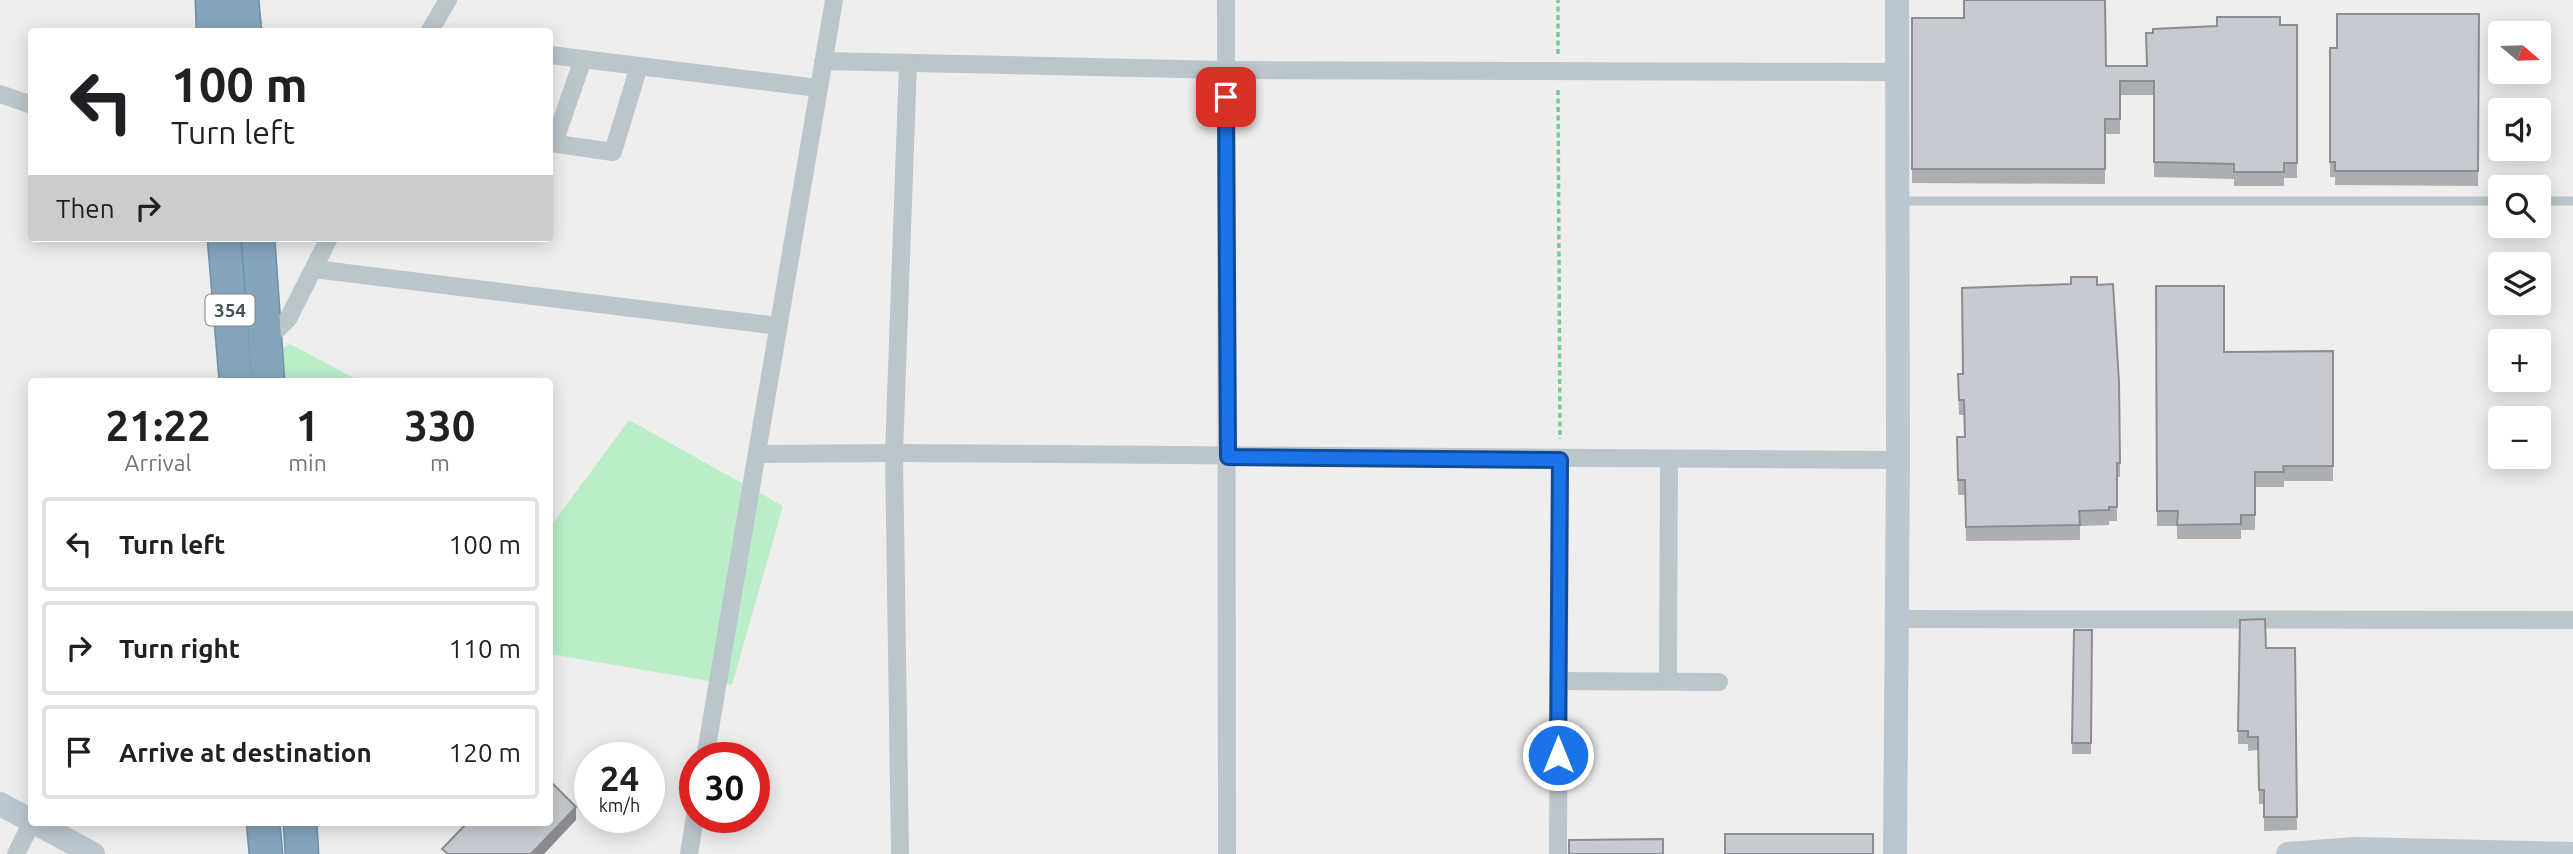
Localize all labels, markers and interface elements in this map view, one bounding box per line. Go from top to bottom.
north arrow [2488,21,2552,84]
map controls [2488,21,2551,469]
icon: left [56,56,147,147]
text: 100 m [171,56,308,111]
pin [1196,67,1256,127]
icon: arrive [1207,78,1245,116]
button: sound [2488,98,2551,161]
text: Turn left [171,114,295,150]
button: search [2488,175,2551,238]
icon: right [129,189,167,227]
text: Then [56,194,115,223]
button: layers [2488,252,2551,315]
road number: 354 [205,294,254,326]
button: + [2488,329,2551,392]
text: 21:22 [106,402,211,449]
text: 1 [296,402,319,449]
text: 330 [404,402,475,449]
button: − [2488,406,2551,469]
text: Arrival [125,450,192,475]
text: min [288,450,327,475]
text: m [430,450,450,475]
icon: left [60,525,98,563]
text: Turn left [119,530,225,559]
text: 100 m [449,530,521,559]
icon: right [60,629,98,667]
text: Turn right [119,634,240,663]
text: 110 m [449,634,521,663]
position arrow [1521,718,1595,792]
icon: arrive [60,733,98,771]
text: Arrive at destination [119,738,372,767]
text: 120 m [449,738,521,767]
speed limit sign: 30 [679,742,770,833]
text: 24 [600,758,639,798]
text: km/h [599,795,640,815]

